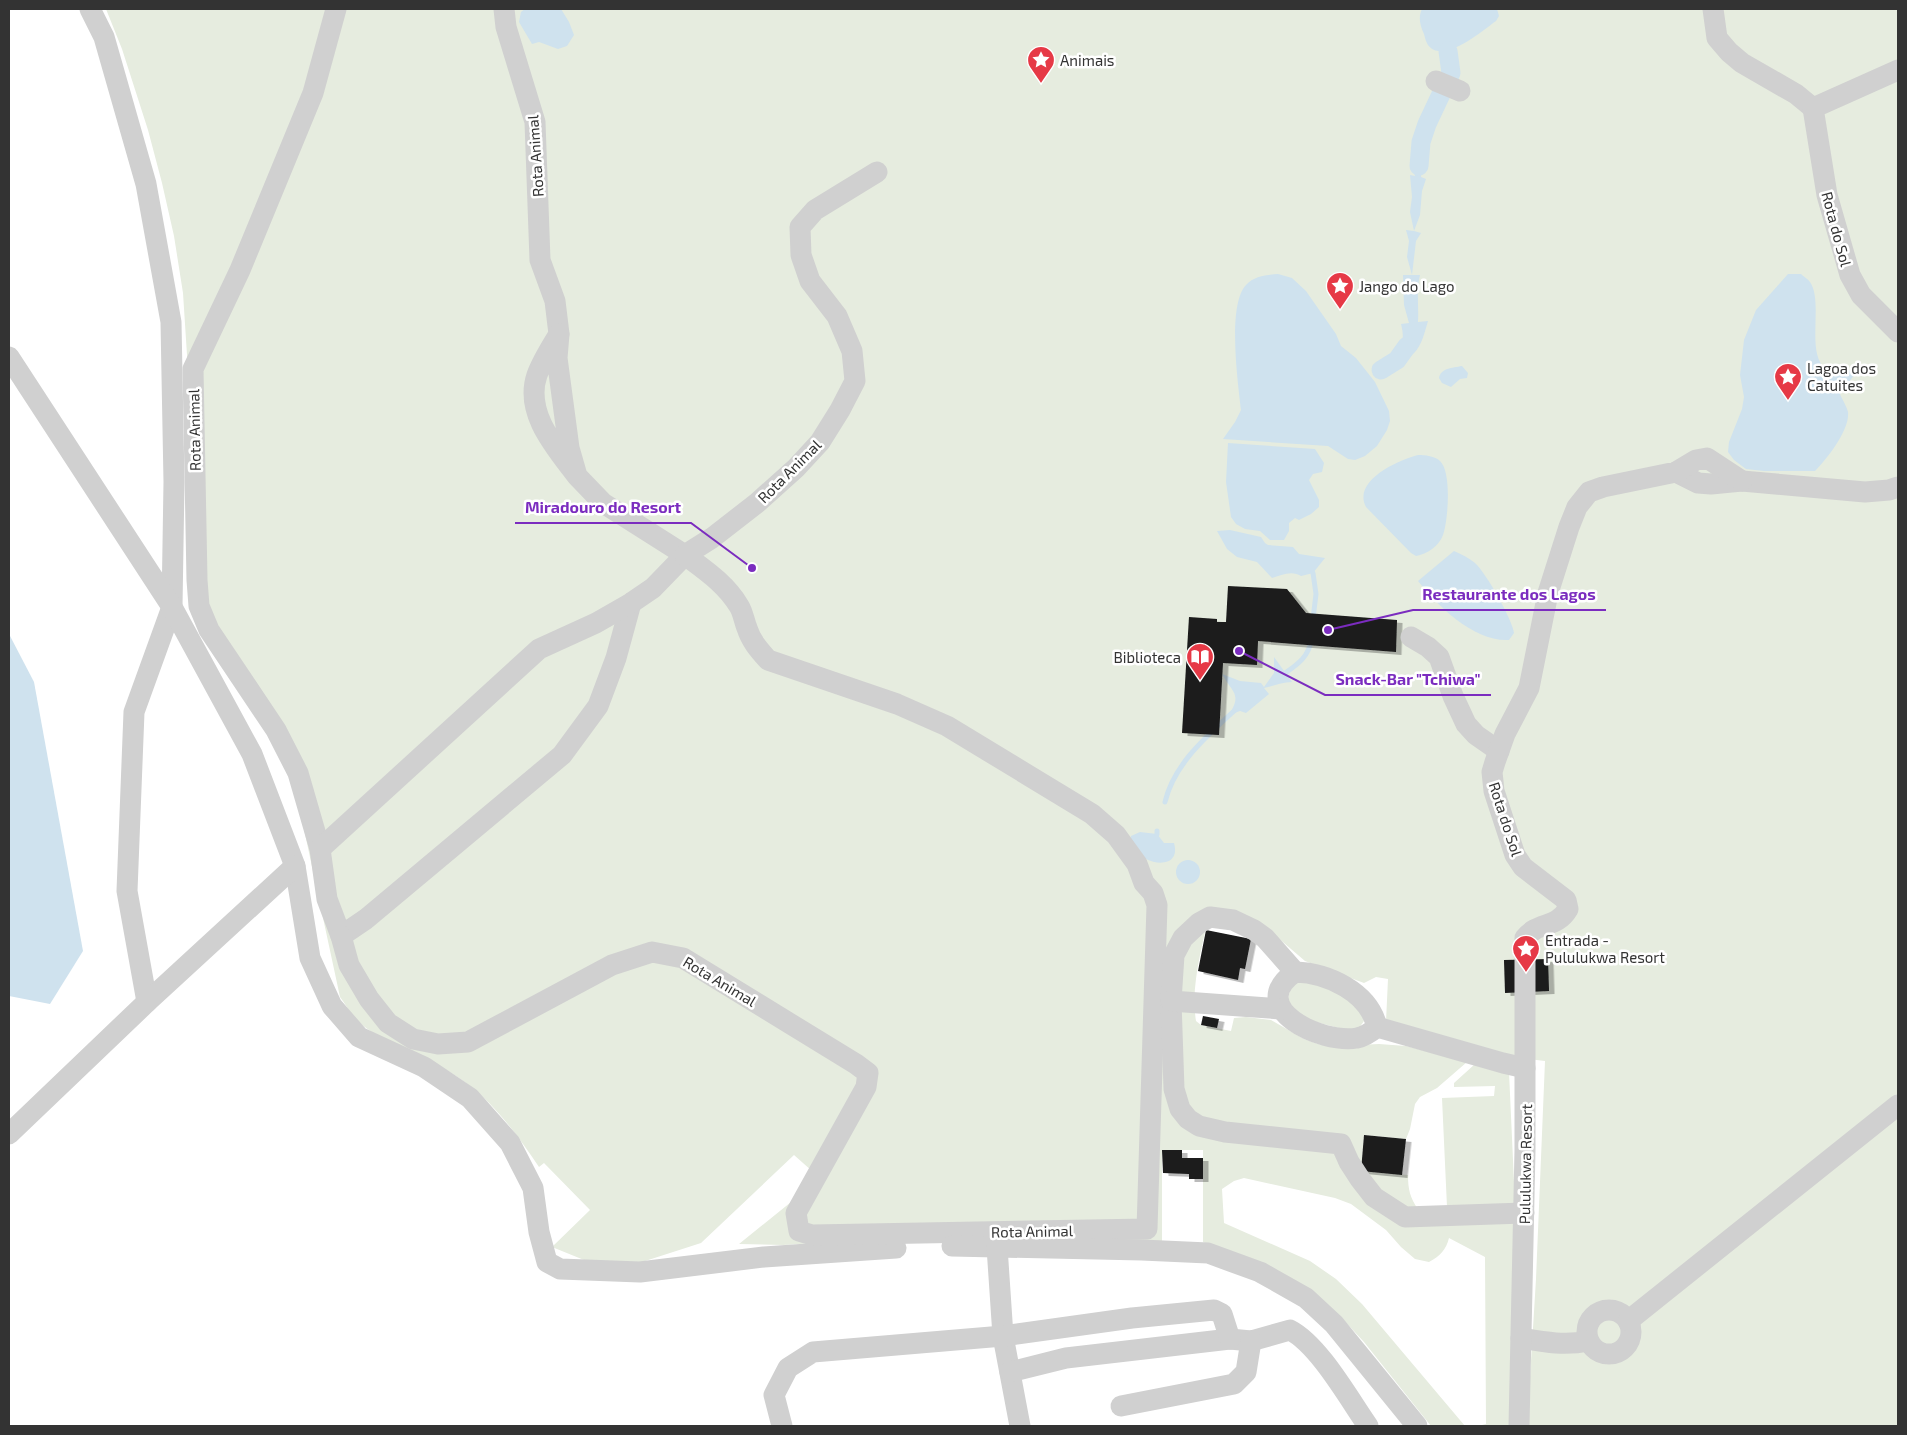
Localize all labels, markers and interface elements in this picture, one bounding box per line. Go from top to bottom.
place icon: Animais [1026,45,1056,84]
place label: Animais [1060,51,1114,69]
street label: Rota Animal [523,114,547,198]
street label: Rota do Sol [1818,190,1856,269]
place icon: Jango do Lago [1325,271,1355,310]
place label: Jango do Lago [1359,277,1454,295]
place label: Lagoa dos Catuites [1807,359,1876,394]
place icon: Lagoa dos Catuites [1773,362,1803,401]
street label: Rota Animal [184,388,204,471]
street label: Rota Animal [754,435,825,506]
callout: Miradouro do Resort [515,492,691,523]
text: Miradouro do Resort [525,497,681,516]
callout: Restaurante dos Lagos [1413,579,1606,610]
text: Restaurante dos Lagos [1422,584,1596,603]
library icon: Biblioteca [1185,642,1215,681]
place label: Biblioteca [1113,648,1181,666]
callout: Snack-Bar "Tchiwa" [1325,664,1491,695]
text: Snack-Bar "Tchiwa" [1335,669,1481,688]
street label: Rota do Sol [1486,780,1527,859]
place label: Entrada - Pululukwa Resort [1545,931,1665,966]
place icon: Entrada - Pululukwa Resort [1511,934,1541,973]
street label: Rota Animal [680,952,760,1010]
street label: Pululukwa Resort [1515,1104,1535,1224]
street label: Rota Animal [991,1221,1074,1241]

